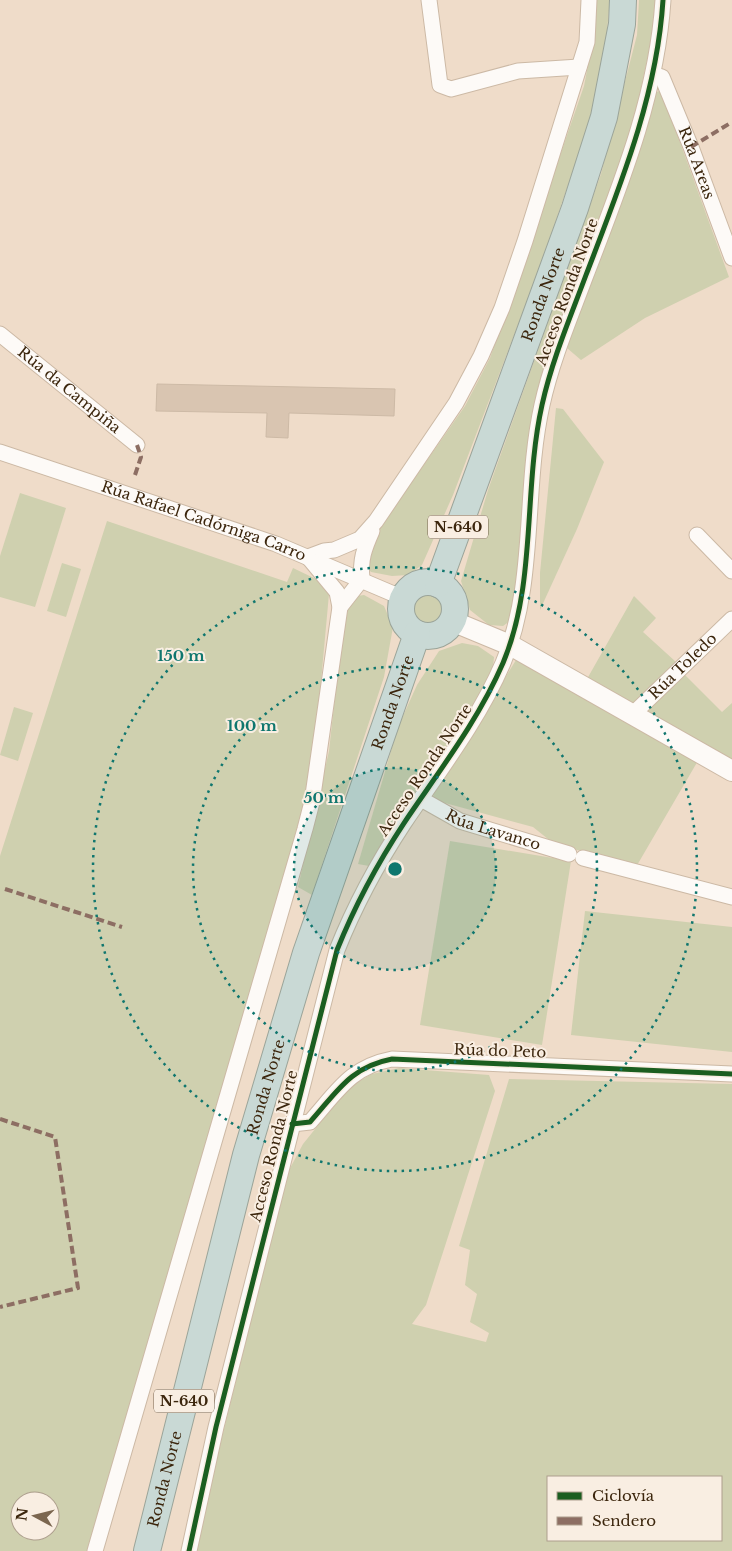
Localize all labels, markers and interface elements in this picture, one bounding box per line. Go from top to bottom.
street label: Rúa Areas [675,123,719,202]
street label: Acceso Ronda Norte [532,216,602,368]
street label: Ronda Norte [518,245,568,345]
street label: Rúa da Campiña [14,342,125,438]
street label: Rúa Rafael Cadórniga Carro [99,476,309,565]
road number: N-640 [428,516,488,538]
street label: Rúa Toledo [644,629,721,703]
text: 150 m [157,646,205,665]
street label: Ronda Norte [367,653,418,752]
street label: Acceso Ronda Norte [373,700,476,840]
text: 100 m [227,716,277,735]
text: 50 m [304,788,345,807]
street label: Rúa Lavanco [442,805,543,854]
centre of rings [386,860,404,878]
street label: Ronda Norte [243,1037,289,1137]
street label: Rúa do Peto [453,1039,547,1062]
street label: Acceso Ronda Norte [245,1068,302,1225]
road number: N-640 [154,1390,214,1412]
street label: Ronda Norte [143,1429,186,1529]
legend [547,1476,722,1541]
text: Ciclovía [592,1486,655,1505]
north arrow [10,1491,60,1541]
text: N [12,1507,32,1522]
text: Sendero [592,1511,656,1530]

